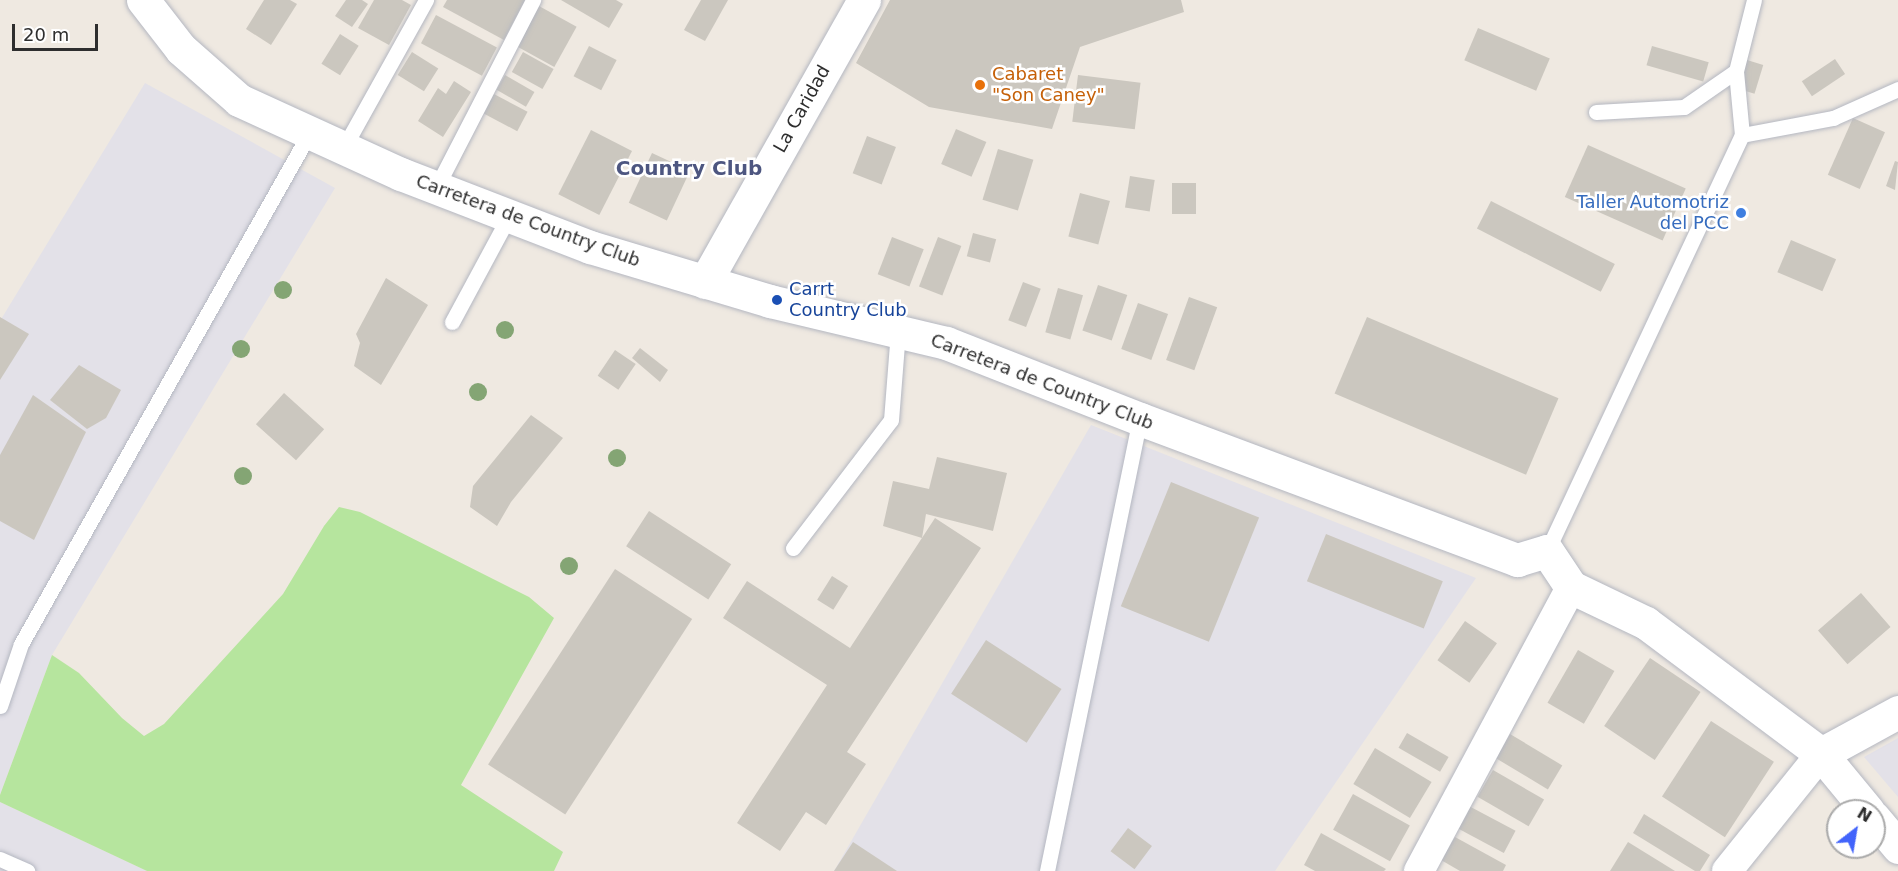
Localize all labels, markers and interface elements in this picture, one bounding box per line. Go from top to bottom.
scale bar [15,12,100,50]
text: 20 m [23,24,69,45]
street label: La Caridad [769,61,835,157]
place label: Cabaret "Son Caney" [992,64,1105,106]
marker: Cabaret "Son Caney" [973,78,987,92]
district label: Country Club [616,156,762,180]
street label: Carretera de Country Club [413,170,643,272]
place label: Taller Automotriz del PCC [1577,192,1729,234]
marker: Taller Automotriz del PCC [1734,206,1748,220]
place label: Carrt Country Club [789,279,907,322]
marker: Carrt Country Club [770,293,784,307]
street label: Carretera de Country Club [928,329,1156,435]
north arrow [1826,799,1886,859]
text: N [1854,803,1875,826]

